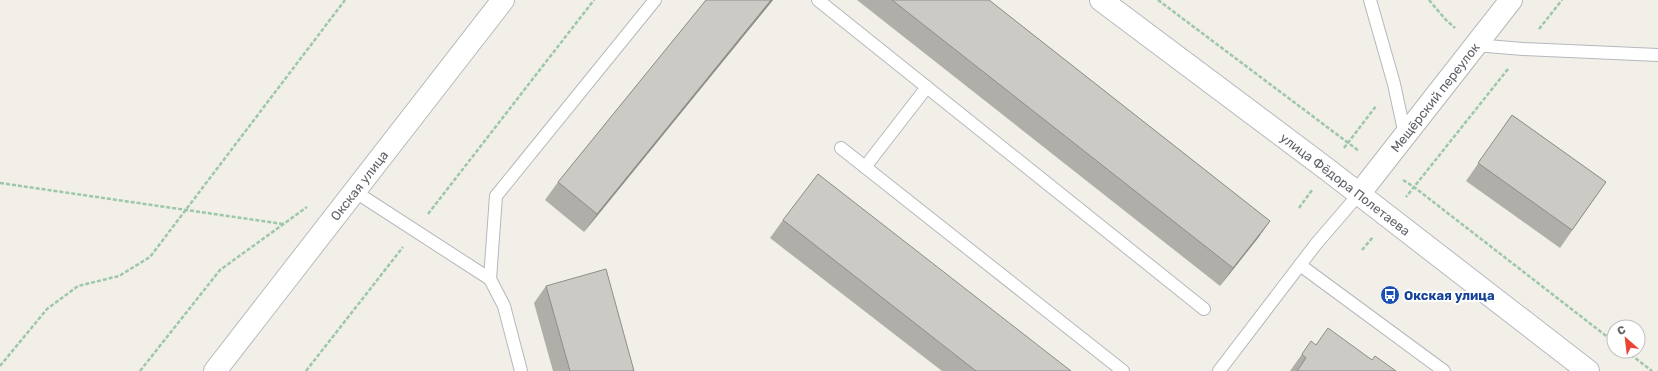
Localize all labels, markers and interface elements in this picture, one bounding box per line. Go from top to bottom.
street label: Мещёрский переулок [1387,39,1482,155]
street label: улица Фёдора Полетаева [1278,130,1413,238]
street label: Окская улица [327,147,391,223]
bus stop icon: Окская улица [1379,284,1401,306]
place label: Окская улица [1404,288,1495,303]
north arrow [1606,319,1646,359]
text: С [1615,323,1628,338]

